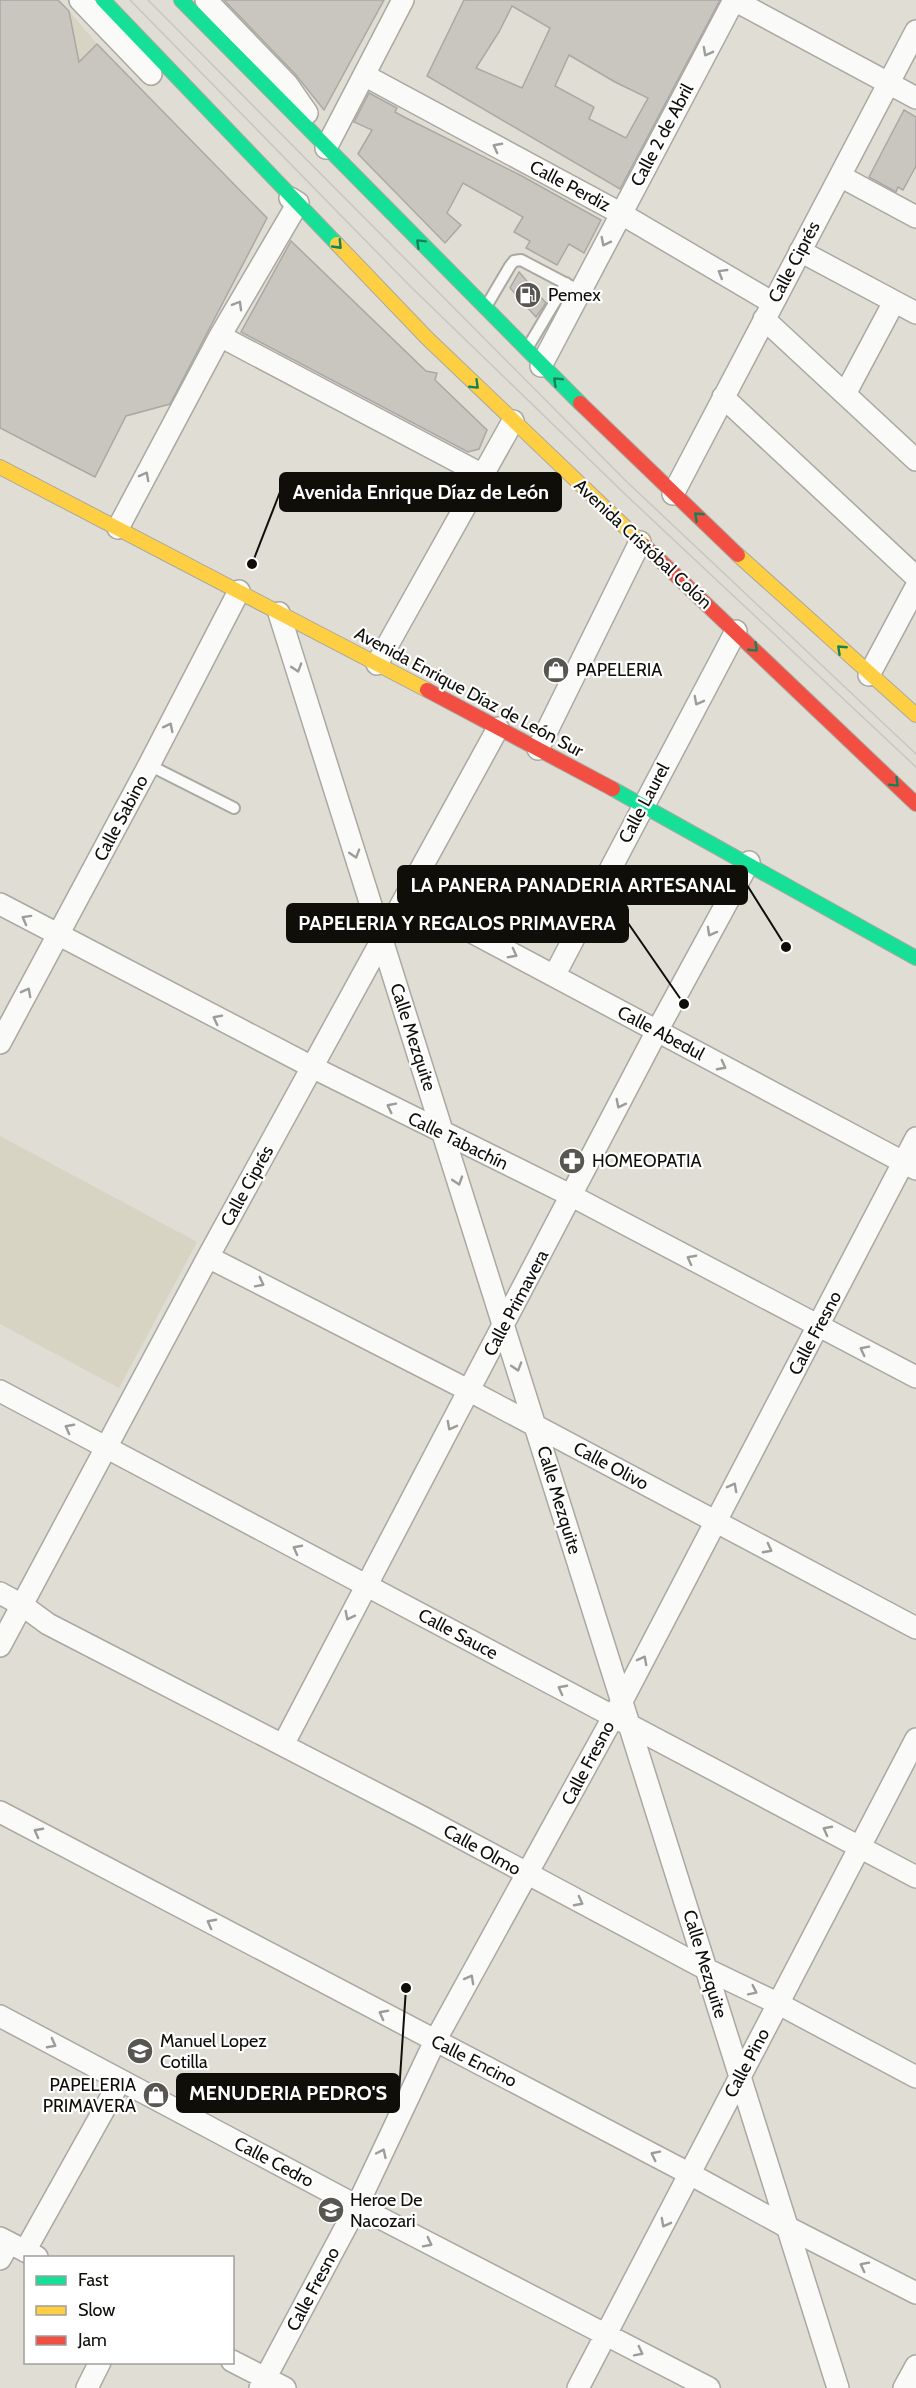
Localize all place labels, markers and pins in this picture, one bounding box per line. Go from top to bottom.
fuel station icon: Pemex [513,280,543,310]
place label: Pemex [548,284,601,306]
callout: Avenida Enrique Díaz de León [280,473,561,511]
shop icon: PAPELERIA [541,655,571,685]
place label: PAPELERIA [576,659,662,681]
callout: LA PANERA PANADERIA ARTESANAL [398,866,747,904]
callout: PAPELERIA Y REGALOS PRIMAVERA [287,904,628,942]
pharmacy icon: HOMEOPATIA [557,1146,587,1176]
place label: HOMEOPATIA [592,1150,702,1172]
place label: Manuel Lopez Cotilla [160,2030,267,2073]
school or university icon: Manuel Lopez Cotilla [125,2036,155,2066]
place label: PAPELERIA PRIMAVERA [43,2074,136,2117]
callout: MENUDERIA PEDRO'S [177,2074,399,2112]
shop icon: PAPELERIA PRIMAVERA [141,2080,171,2110]
place label: Heroe De Nacozari [350,2189,423,2232]
school or university icon: Heroe De Nacozari [316,2195,346,2225]

